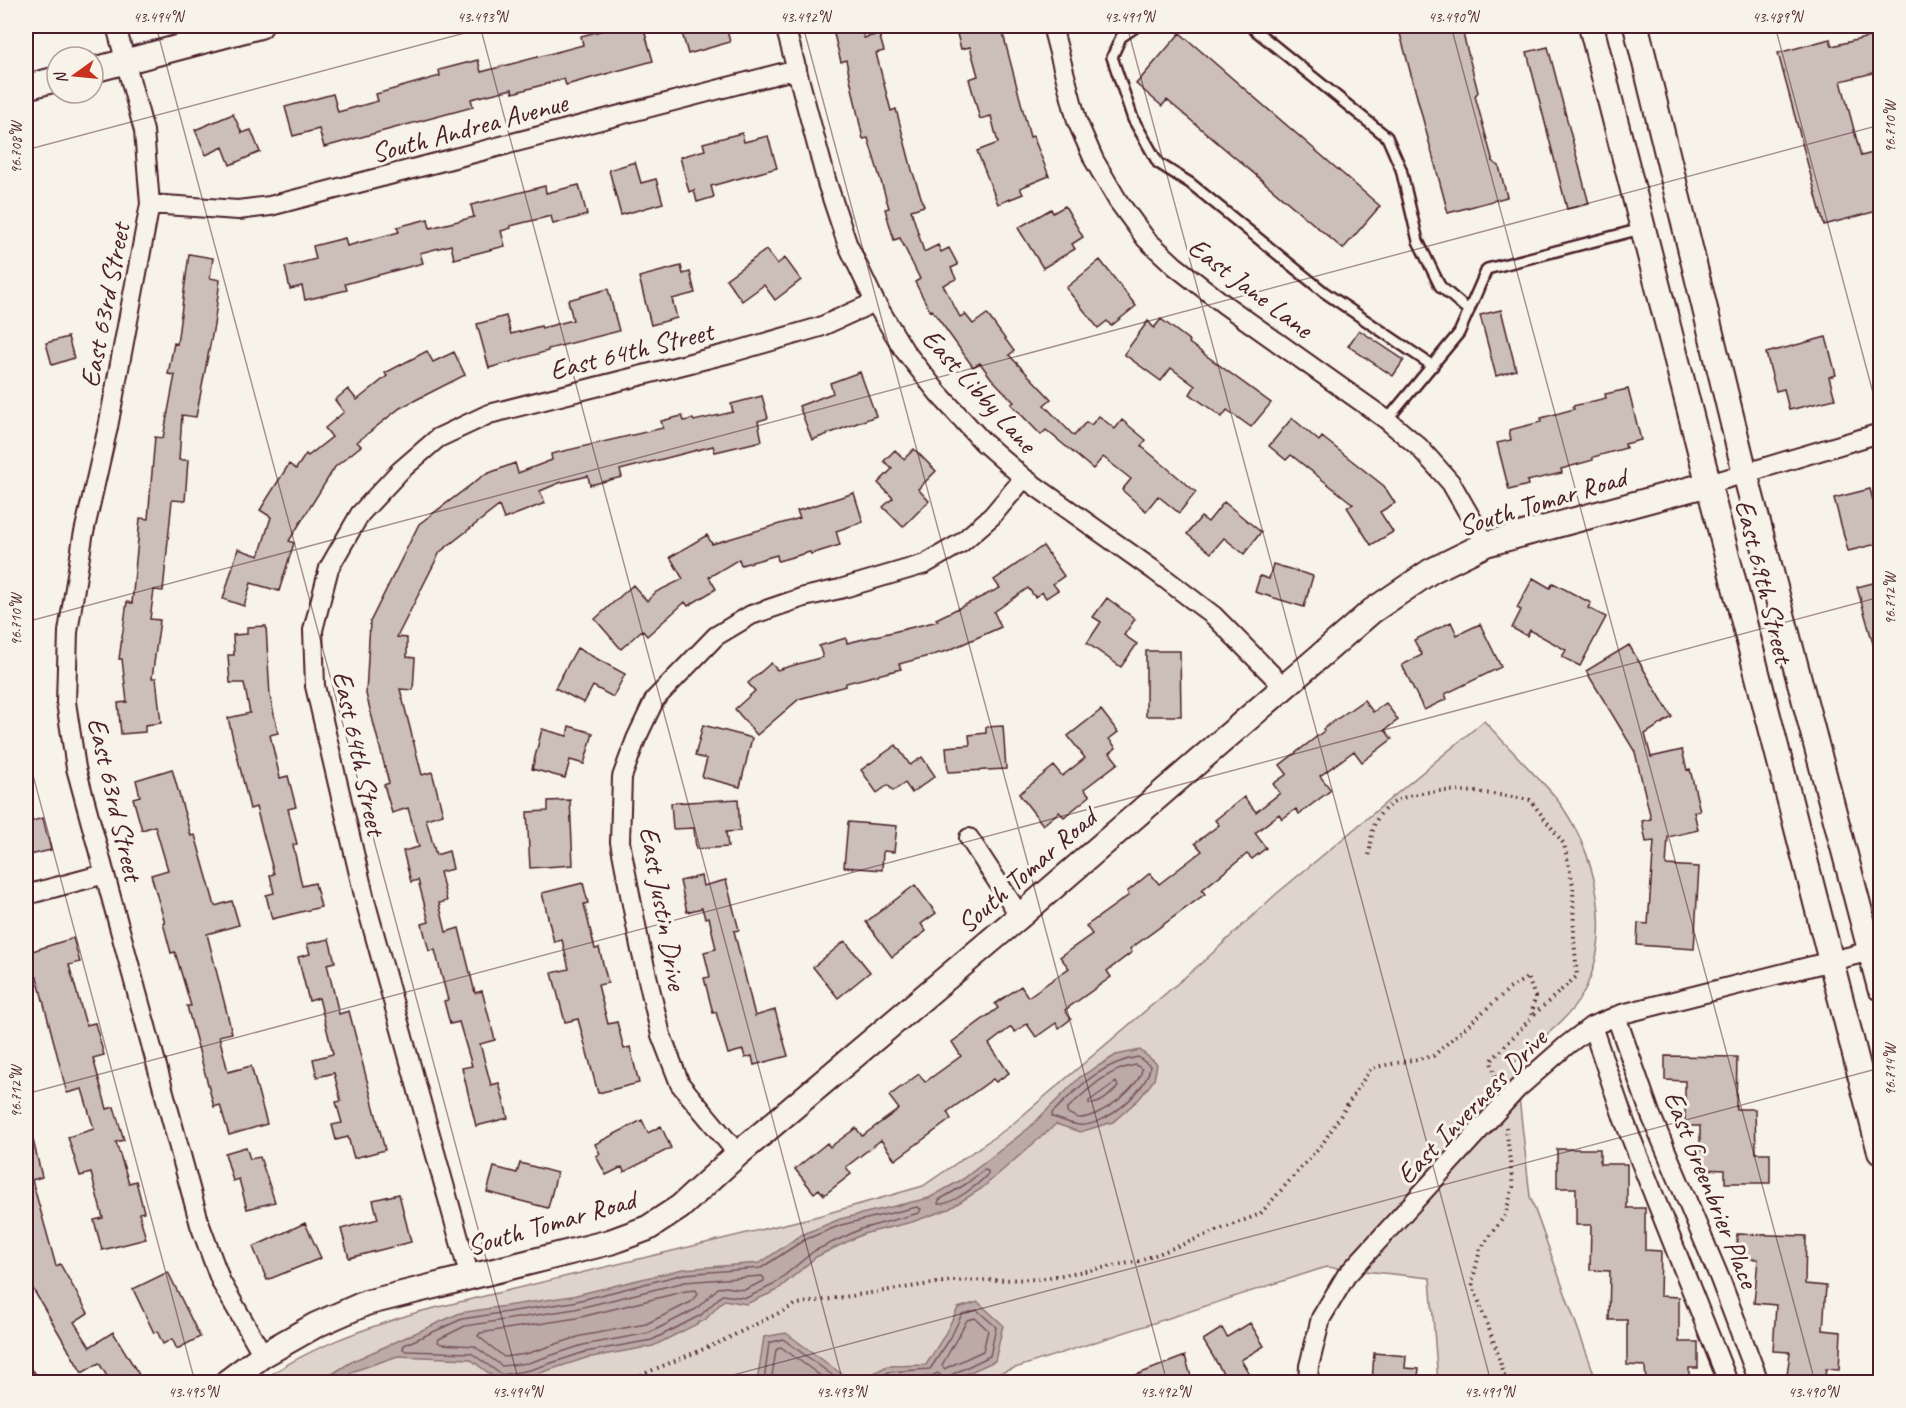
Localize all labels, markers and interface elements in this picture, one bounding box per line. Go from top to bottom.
text: 43.494°N [133,8,186,27]
text: 43.493°N [457,8,510,27]
text: 43.492°N [780,8,833,27]
text: 43.491°N [1104,8,1157,27]
text: 43.490°N [1428,8,1481,27]
text: 43.489°N [1752,8,1805,27]
north arrow [45,45,105,105]
text: N [50,68,72,86]
street label: South Andrea Avenue [367,84,573,170]
text: 96.710°W [1881,98,1900,153]
text: 96.708°W [7,119,26,174]
street label: East 63rd Street [71,218,138,390]
street label: East Jane Lane [1182,229,1321,347]
street label: East 64th Street [546,313,719,388]
street label: East Libby Lane [915,321,1046,461]
street label: South Tomar Road [1454,458,1634,544]
street label: East 69th Street [1727,496,1802,669]
text: 96.712°W [1881,570,1900,625]
text: 96.710°W [7,591,26,646]
street label: East 64th Street [325,668,395,841]
street label: East 63rd Street [80,714,152,887]
street label: South Tomar Road [949,798,1106,940]
street label: East Justin Drive [632,824,695,994]
street label: East Inverness Drive [1388,1020,1556,1191]
text: 96.714°W [1881,1041,1900,1096]
text: 96.712°W [7,1063,26,1118]
street label: East Greenbrier Place [1656,1086,1768,1295]
street label: South Tomar Road [463,1181,643,1263]
text: 43.495°N [168,1383,221,1402]
text: 43.494°N [492,1383,545,1402]
text: 43.493°N [816,1383,869,1402]
text: 43.492°N [1140,1383,1193,1402]
text: 43.491°N [1464,1383,1517,1402]
text: 43.490°N [1788,1383,1841,1402]

